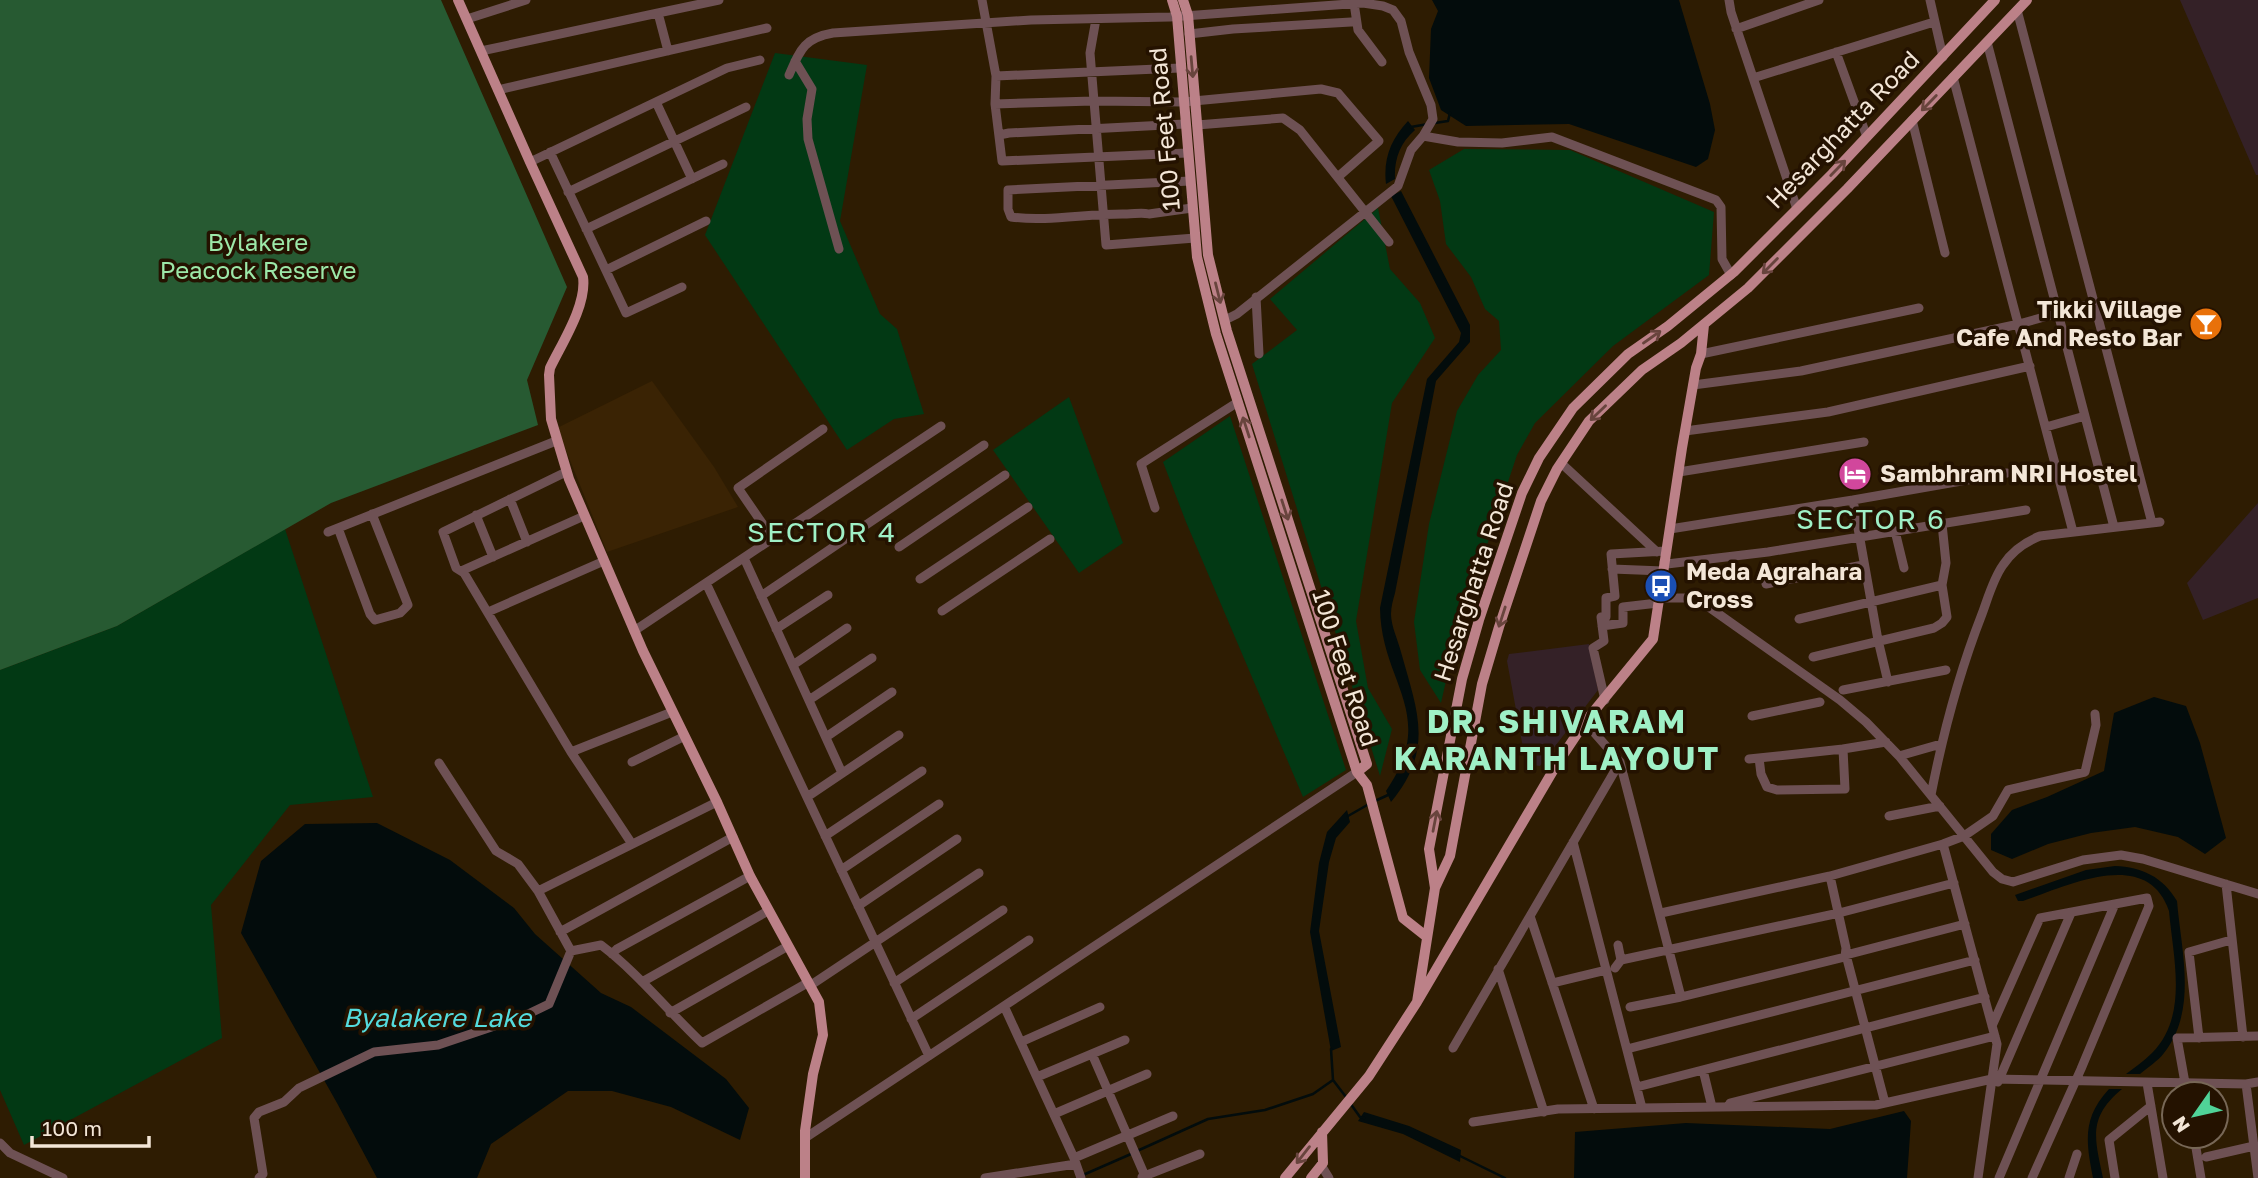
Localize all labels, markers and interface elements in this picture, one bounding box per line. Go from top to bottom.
street label: Hesarghatta Road [1759,44,1925,214]
street label: 100 Feet Road [1142,46,1185,212]
one-way arrow [1186,56,1199,78]
one-way arrow [1921,94,1938,111]
one-way arrow [1829,160,1846,177]
park label: Bylakere Peacock Reserve [160,227,356,284]
one-way arrow [1762,257,1779,274]
one-way arrow [1212,281,1225,304]
place label: Tikki Village Cafe And Resto Bar [1956,294,2182,351]
bar icon: Tikki Village Cafe And Resto Bar [2187,305,2225,343]
one-way arrow [1642,330,1661,344]
one-way arrow [1590,405,1607,422]
one-way arrow [1238,416,1251,438]
hotel icon: Sambhram NRI Hostel [1836,455,1874,493]
place label: Sambhram NRI Hostel [1880,458,2137,487]
street label: Hesarghatta Road [1427,478,1518,685]
one-way arrow [1280,499,1292,521]
district label: SECTOR 6 [1796,502,1946,535]
district label: SECTOR 4 [747,515,897,548]
place label: Meda Agrahara Cross [1686,556,1862,613]
bus stop icon: Meda Agrahara Cross [1642,567,1680,605]
street label: 100 Feet Road [1307,585,1386,750]
one-way arrow [1495,606,1508,628]
district label: DR. SHIVARAM KARANTH LAYOUT [1394,702,1720,777]
one-way arrow [1428,810,1442,833]
water label: Byalakere Lake [343,1002,533,1033]
north arrow [2160,1080,2230,1150]
scale bar [32,1104,149,1148]
text: N [2167,1112,2194,1137]
text: 100 m [42,1115,102,1141]
one-way arrow [1296,1145,1311,1163]

